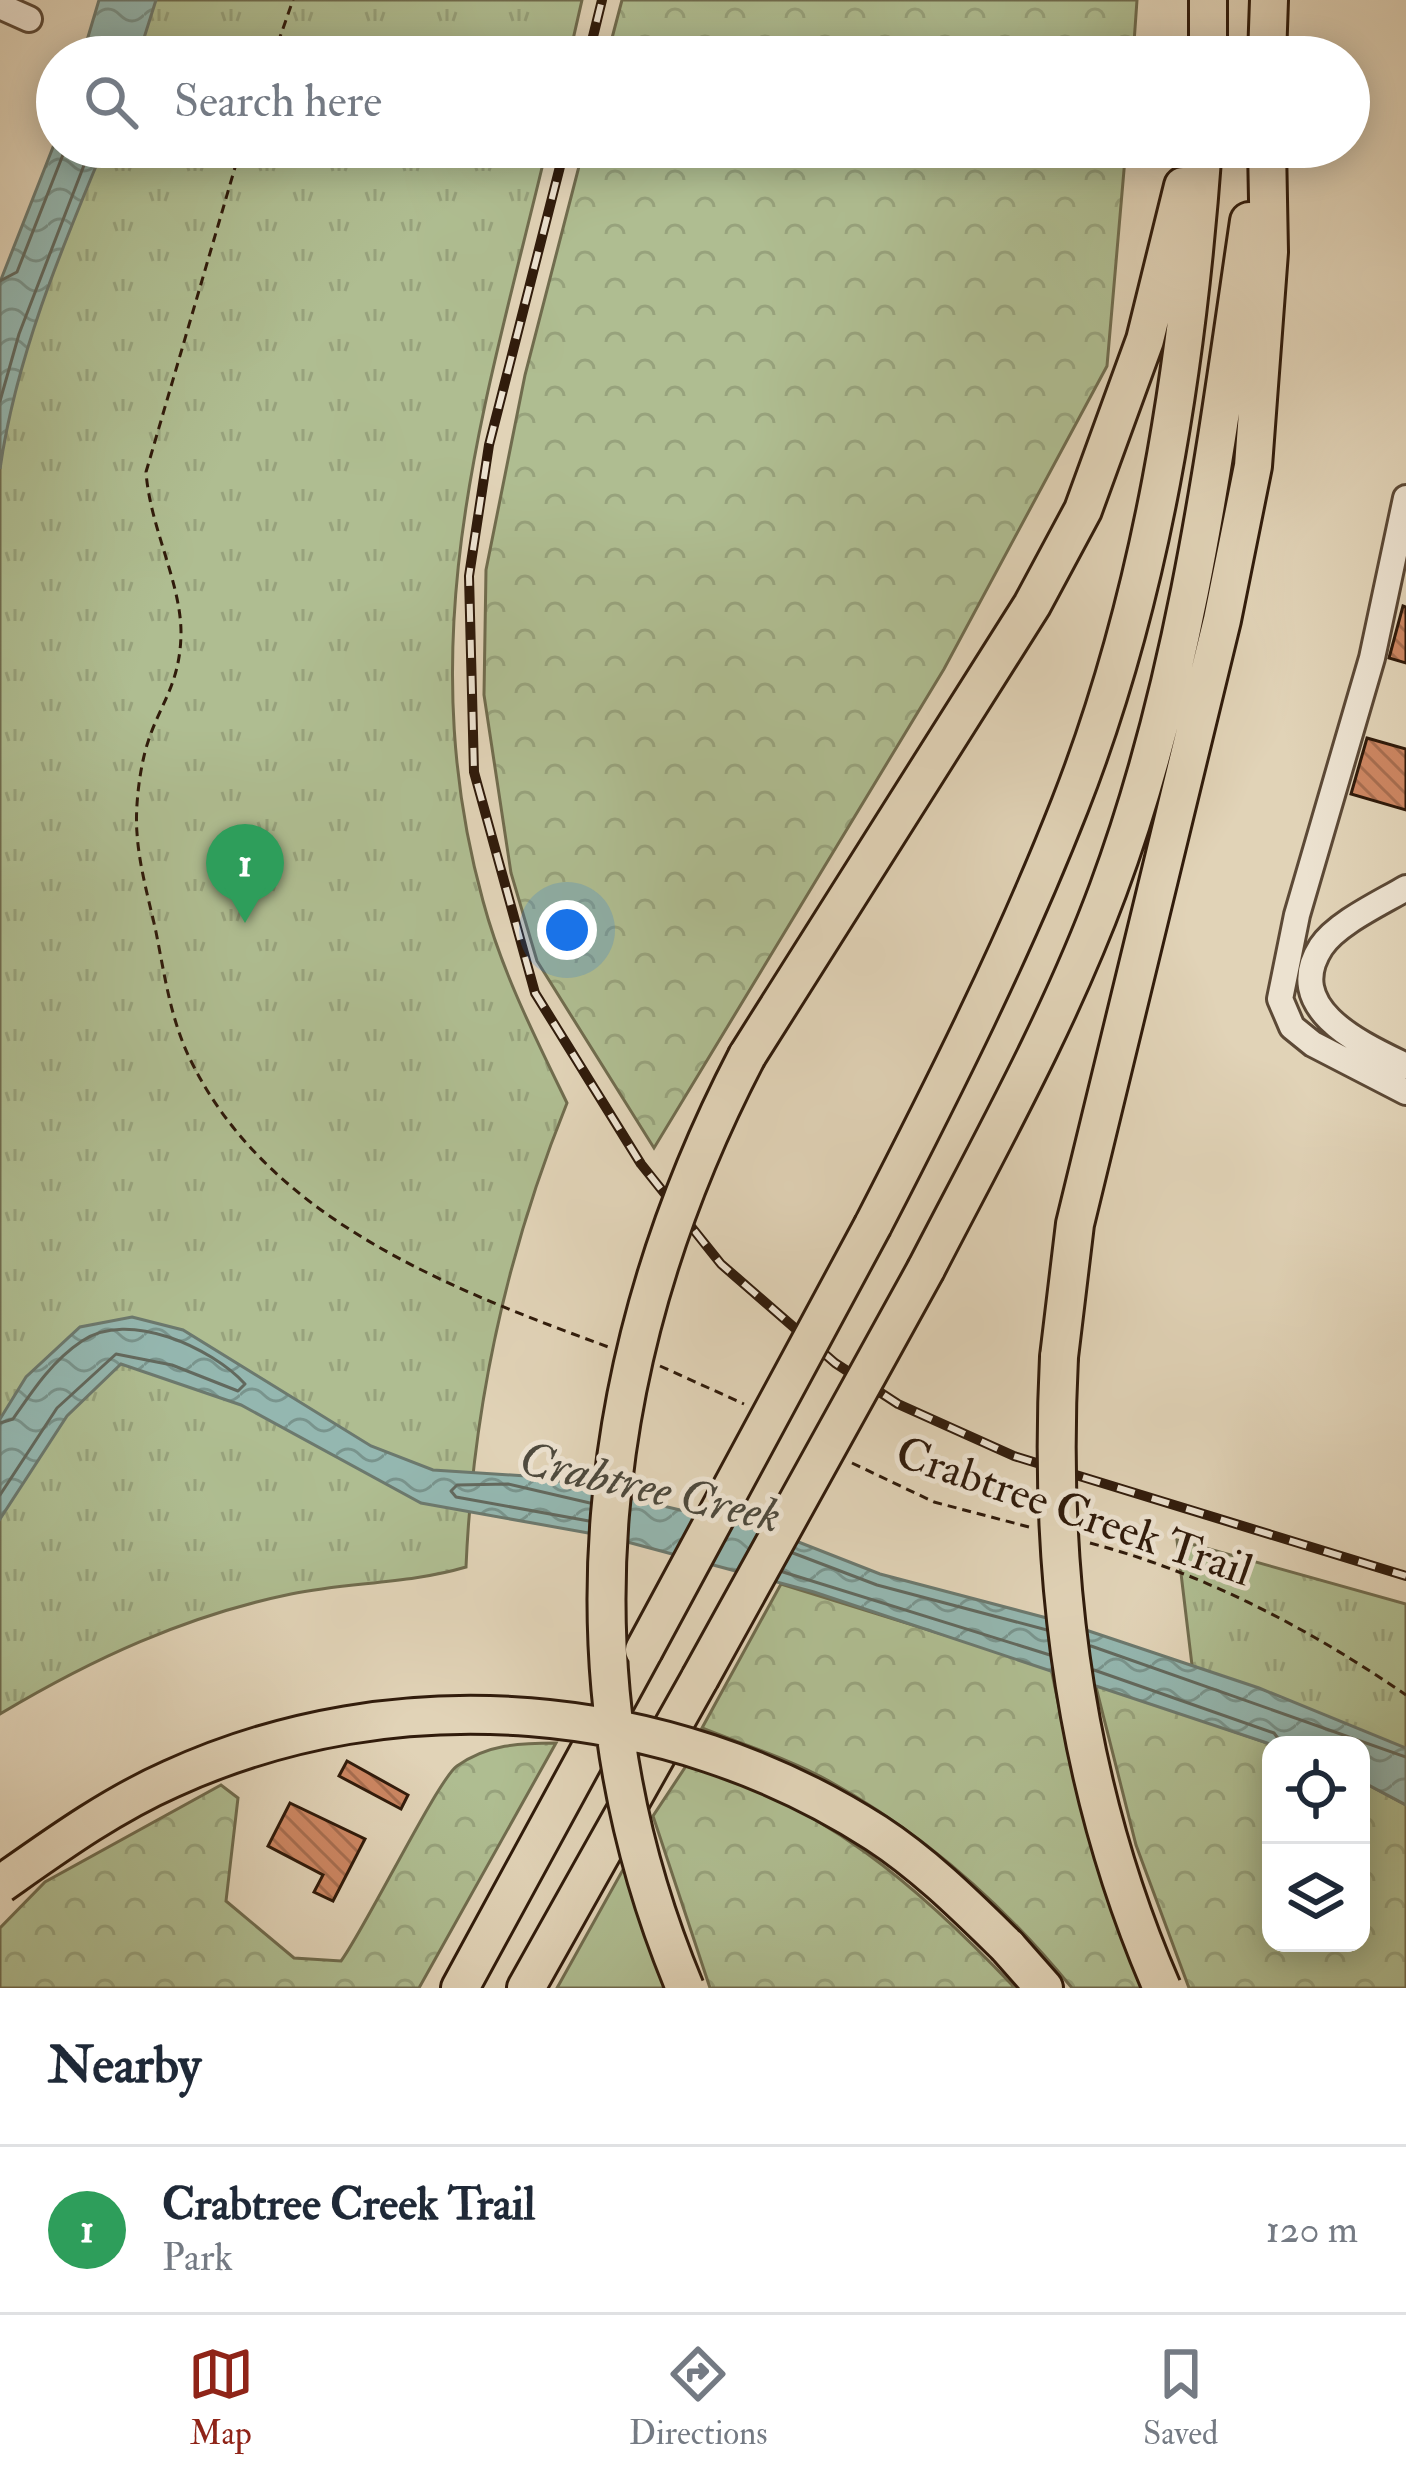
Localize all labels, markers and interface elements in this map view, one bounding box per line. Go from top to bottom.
search box [36,36,1370,168]
icon: search [78,69,144,135]
text: Search here [174,74,382,130]
pin: 1 [206,824,284,923]
your location [537,900,597,960]
street label: Crabtree Creek Trail [888,1425,1260,1599]
water label: Crabtree Creek [513,1429,787,1547]
map controls [1262,1736,1370,1952]
button: locate [1262,1736,1370,1844]
button: layers [1262,1844,1370,1952]
text: Nearby [48,2034,201,2098]
text: Crabtree Creek Trail [162,2177,535,2233]
text: 1 [80,2205,94,2254]
text: 120 m [1266,2205,1358,2254]
text: Park [162,2233,233,2282]
tab: Map [188,2341,254,2454]
tab: Directions [629,2341,768,2454]
tab: Saved [1143,2341,1218,2454]

